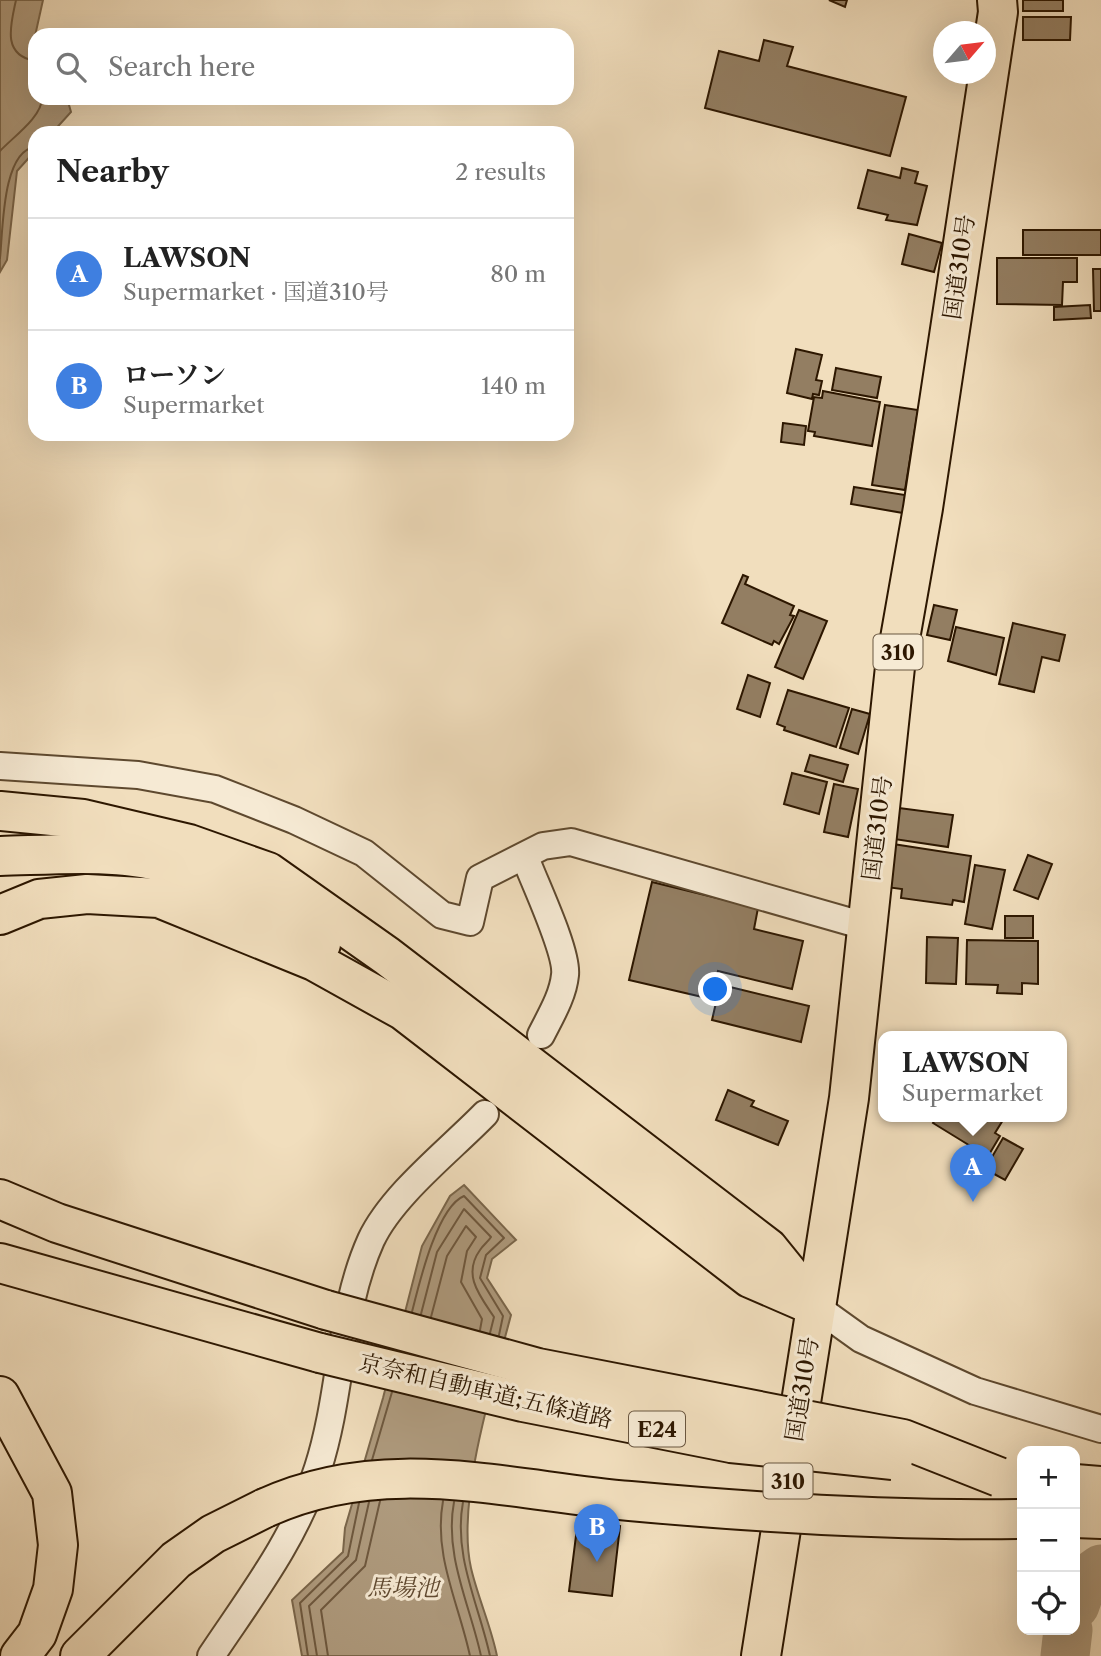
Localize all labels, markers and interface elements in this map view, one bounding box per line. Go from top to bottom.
north arrow [933,21,996,84]
search box [28,28,574,105]
icon: search [52,48,90,86]
text: Search here [108,51,255,83]
text: Nearby [56,153,169,190]
text: 2 results [455,158,546,186]
street label: 国道310号 [938,213,980,321]
text: LAWSON [123,242,251,274]
text: A [70,260,88,288]
text: 80 m [490,260,546,288]
text: Supermarket · 国道310号 [123,278,389,306]
text: ローソン [123,359,226,391]
text: B [70,372,88,400]
text: 140 m [481,372,546,400]
text: Supermarket [123,391,264,419]
road number: 310 [874,634,922,670]
street label: 国道310号 [857,774,897,882]
your location [698,972,732,1006]
popup [878,1031,1067,1122]
text: LAWSON [902,1047,1030,1079]
text: Supermarket [902,1079,1043,1107]
pin: A [950,1144,996,1202]
street label: 国道310号 [780,1335,824,1443]
street label: 京奈和自動車道;五條道路 [356,1348,616,1434]
road number: E24 [629,1412,685,1446]
map controls [1017,1446,1080,1635]
button: + [1017,1446,1080,1509]
road number: 310 [764,1464,812,1498]
pin: B [574,1504,620,1562]
button: − [1017,1509,1080,1572]
button: locate [1017,1572,1080,1635]
water label: 馬場池 [367,1573,442,1602]

